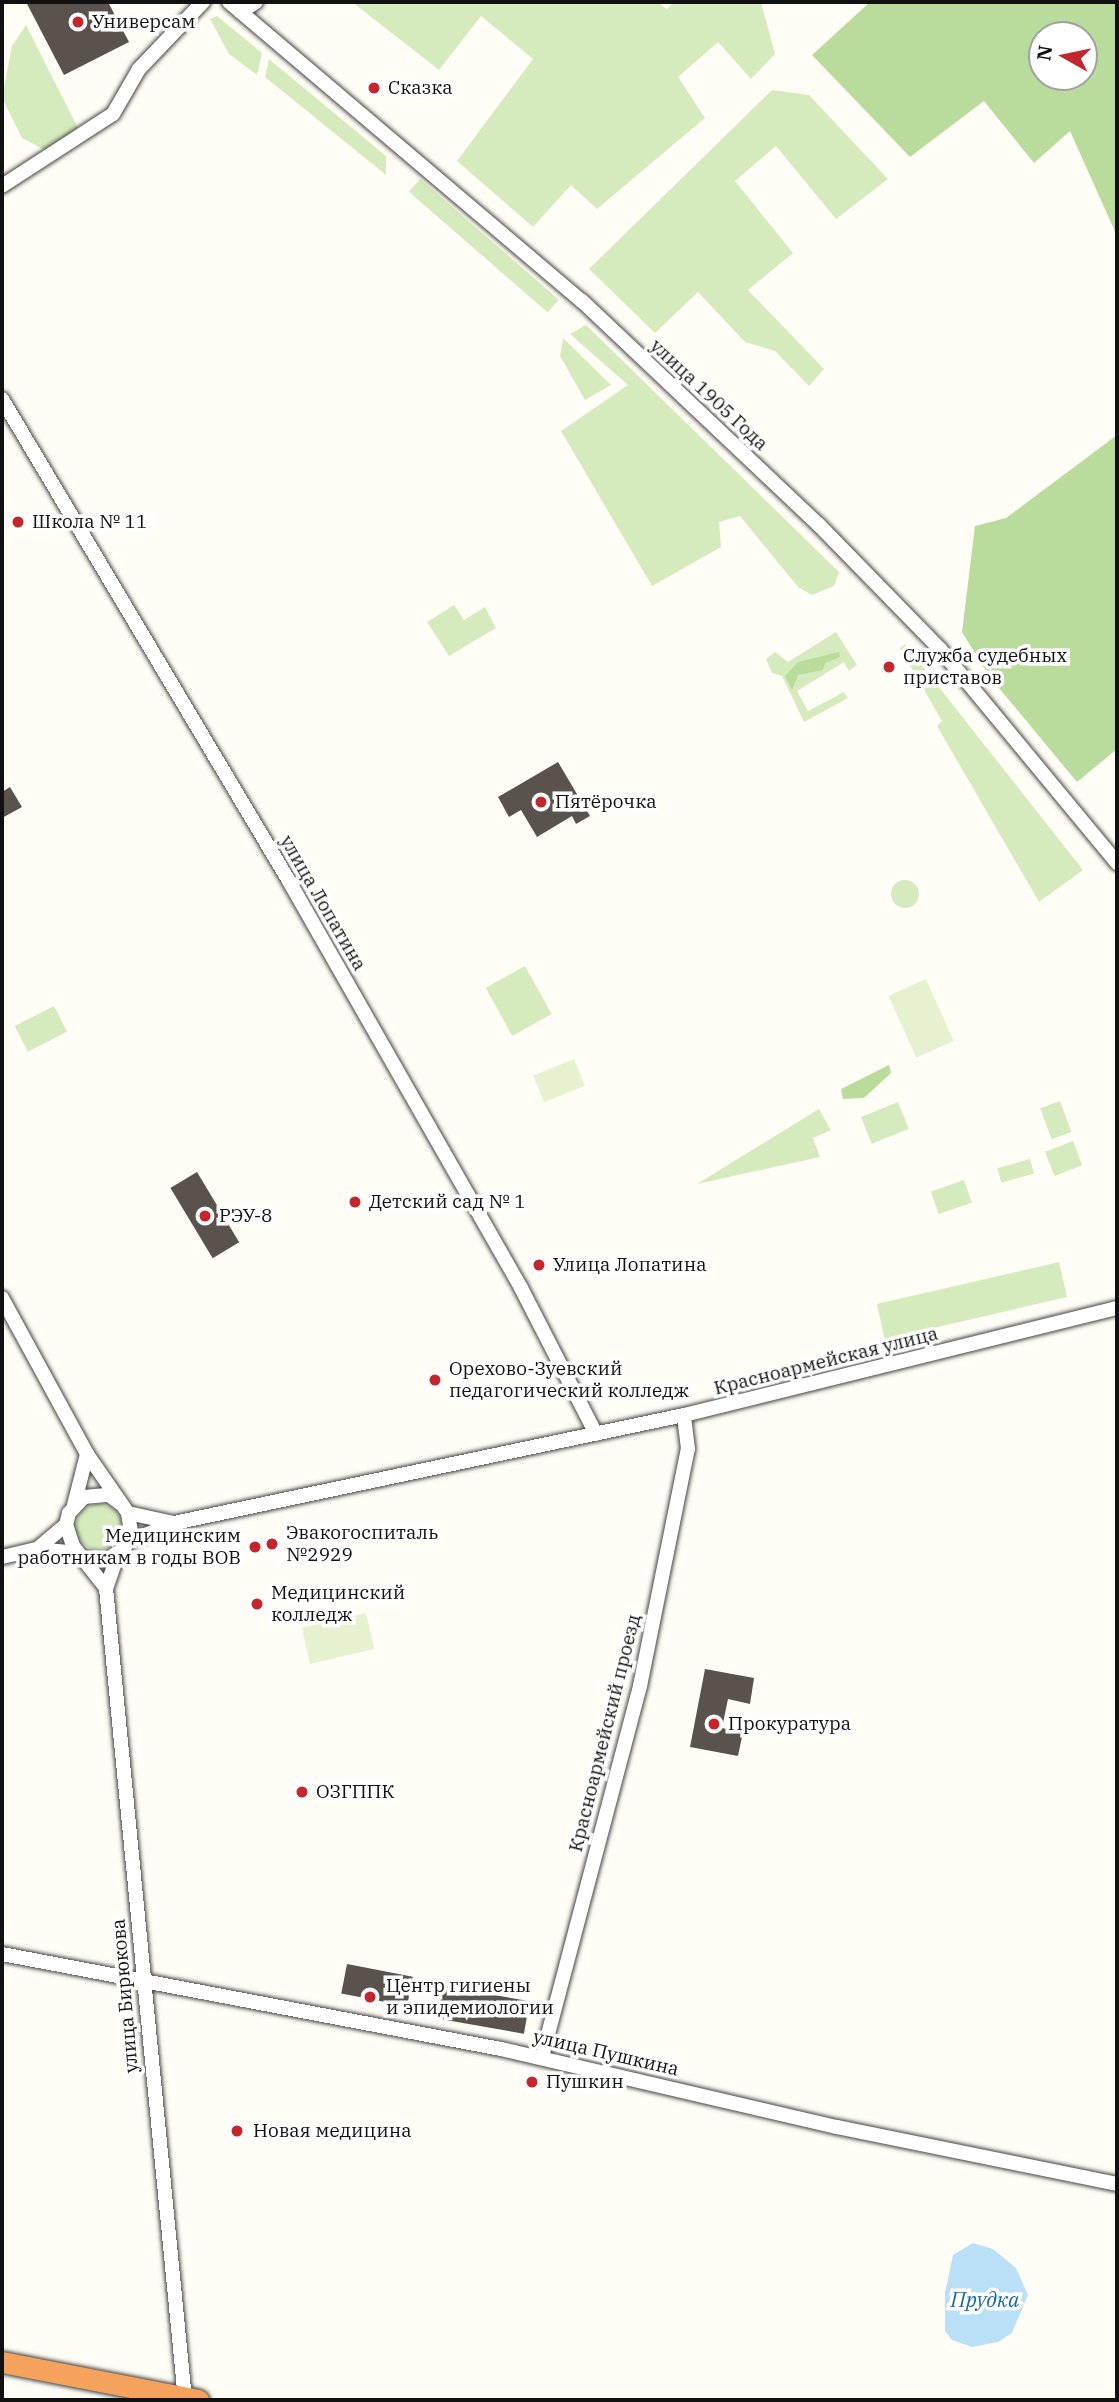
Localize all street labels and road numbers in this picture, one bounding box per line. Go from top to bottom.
street label: улица 1905 Года [645,335,773,455]
street label: улица Лопатина [275,831,371,975]
street label: Красноармейская улица [712,1322,940,1400]
street label: Красноармейский проезд [564,1612,646,1854]
street label: улица Бирюкова [107,1918,143,2074]
street label: улица Пушкина [531,2025,681,2081]

